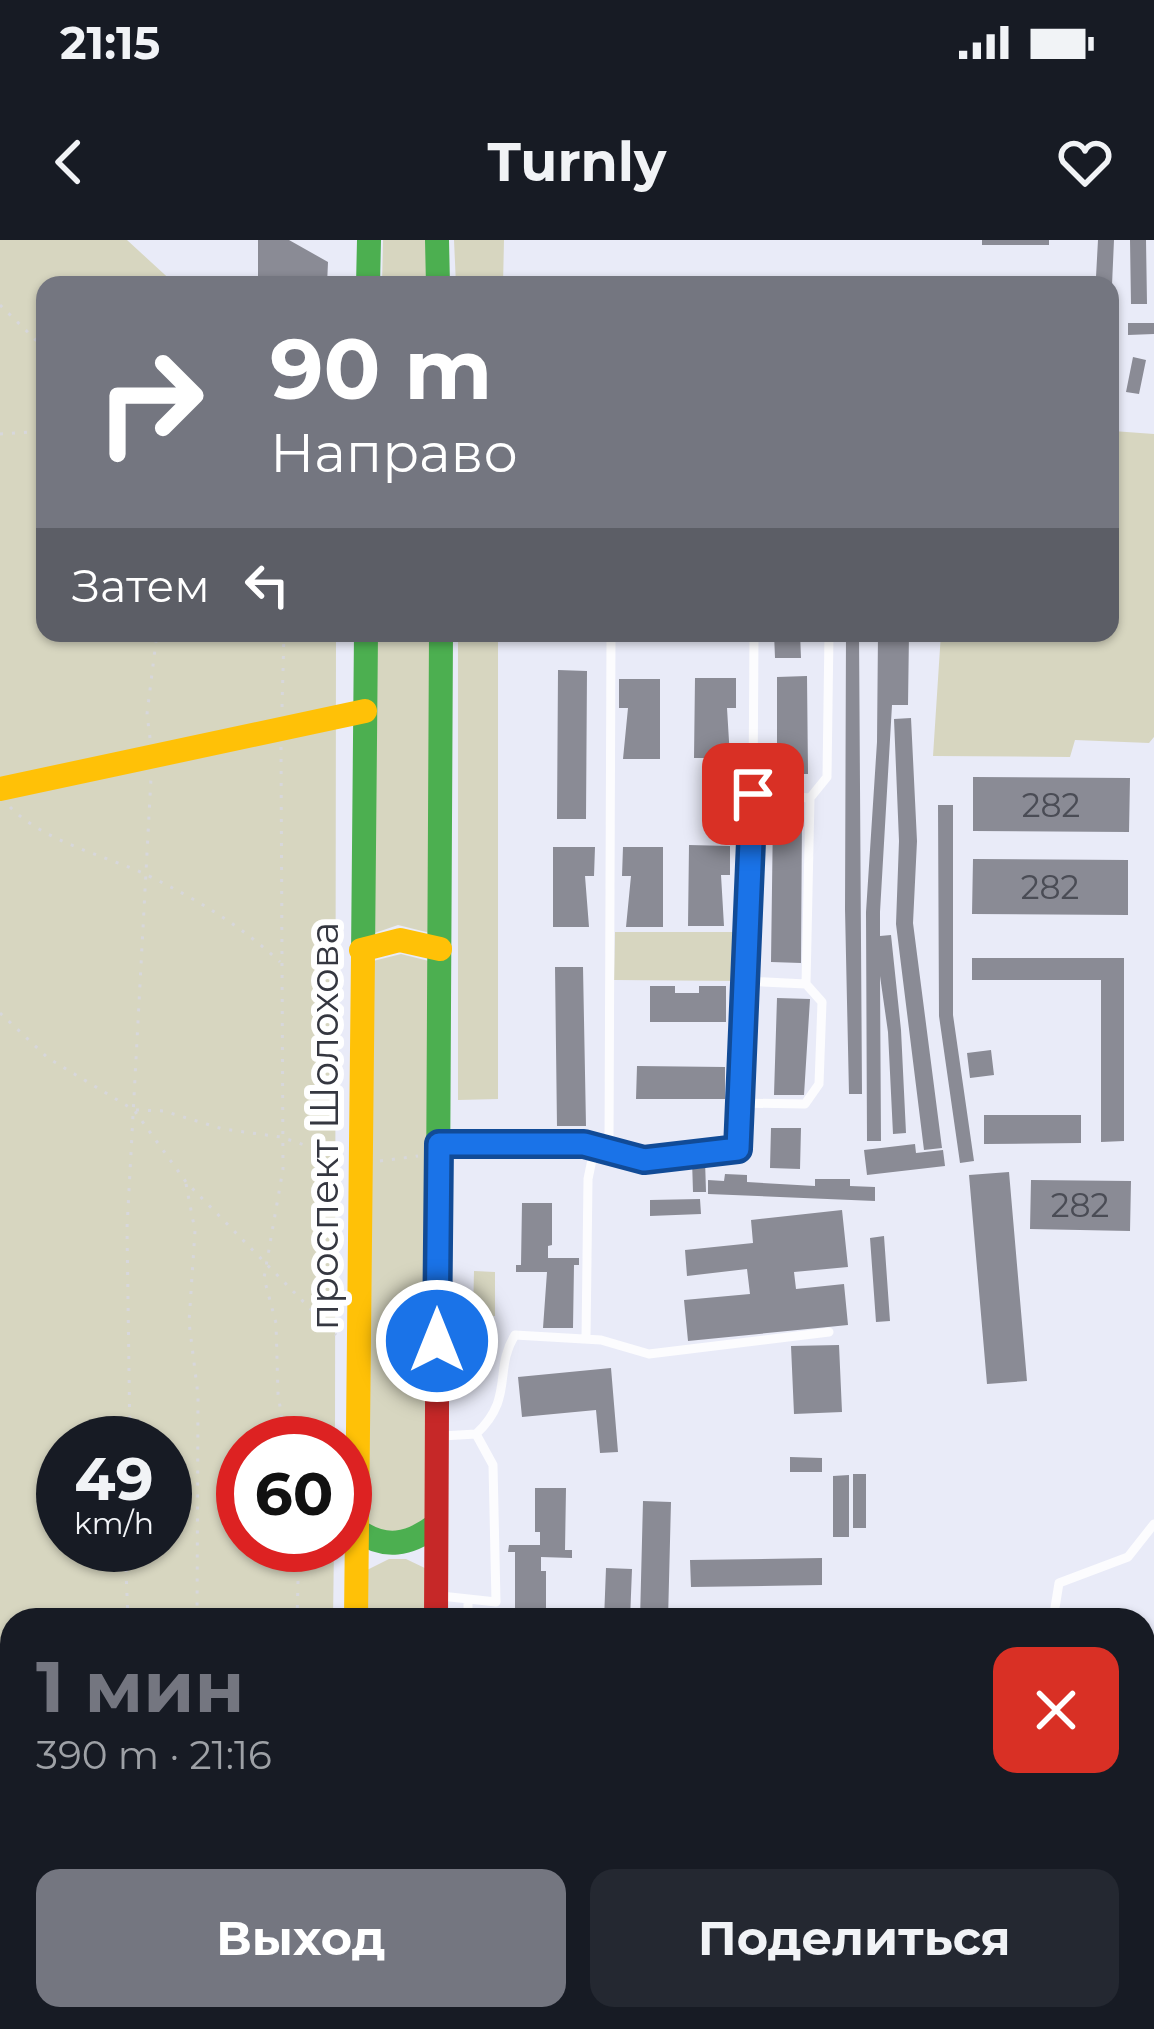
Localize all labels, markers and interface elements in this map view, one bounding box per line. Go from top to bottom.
text: 21:15 [60,15,160,70]
icon: back [36,129,102,195]
text: Turnly [488,129,666,195]
icon: heart [1052,129,1118,195]
text: 90 m [270,318,492,420]
icon: right [72,324,228,480]
text: Направо [270,420,518,486]
icon: left [234,552,300,618]
text: Затем [72,558,210,613]
pin [702,743,804,845]
icon: arrive [720,761,786,827]
house number: 282 [1022,785,1080,825]
house number: 282 [1021,867,1079,907]
street label: проспект Шолохова [300,922,348,1330]
house number: 282 [1051,1185,1109,1225]
position arrow [374,1278,500,1404]
speed limit sign: 60 [216,1416,372,1572]
text: 49 [74,1442,154,1515]
text: km/h [74,1505,154,1542]
text: 1 мин [36,1642,244,1730]
button: close [993,1647,1119,1773]
text: 390 m · 21:16 [36,1731,272,1779]
button: Выход [36,1869,566,2007]
button: Поделиться [590,1869,1119,2007]

